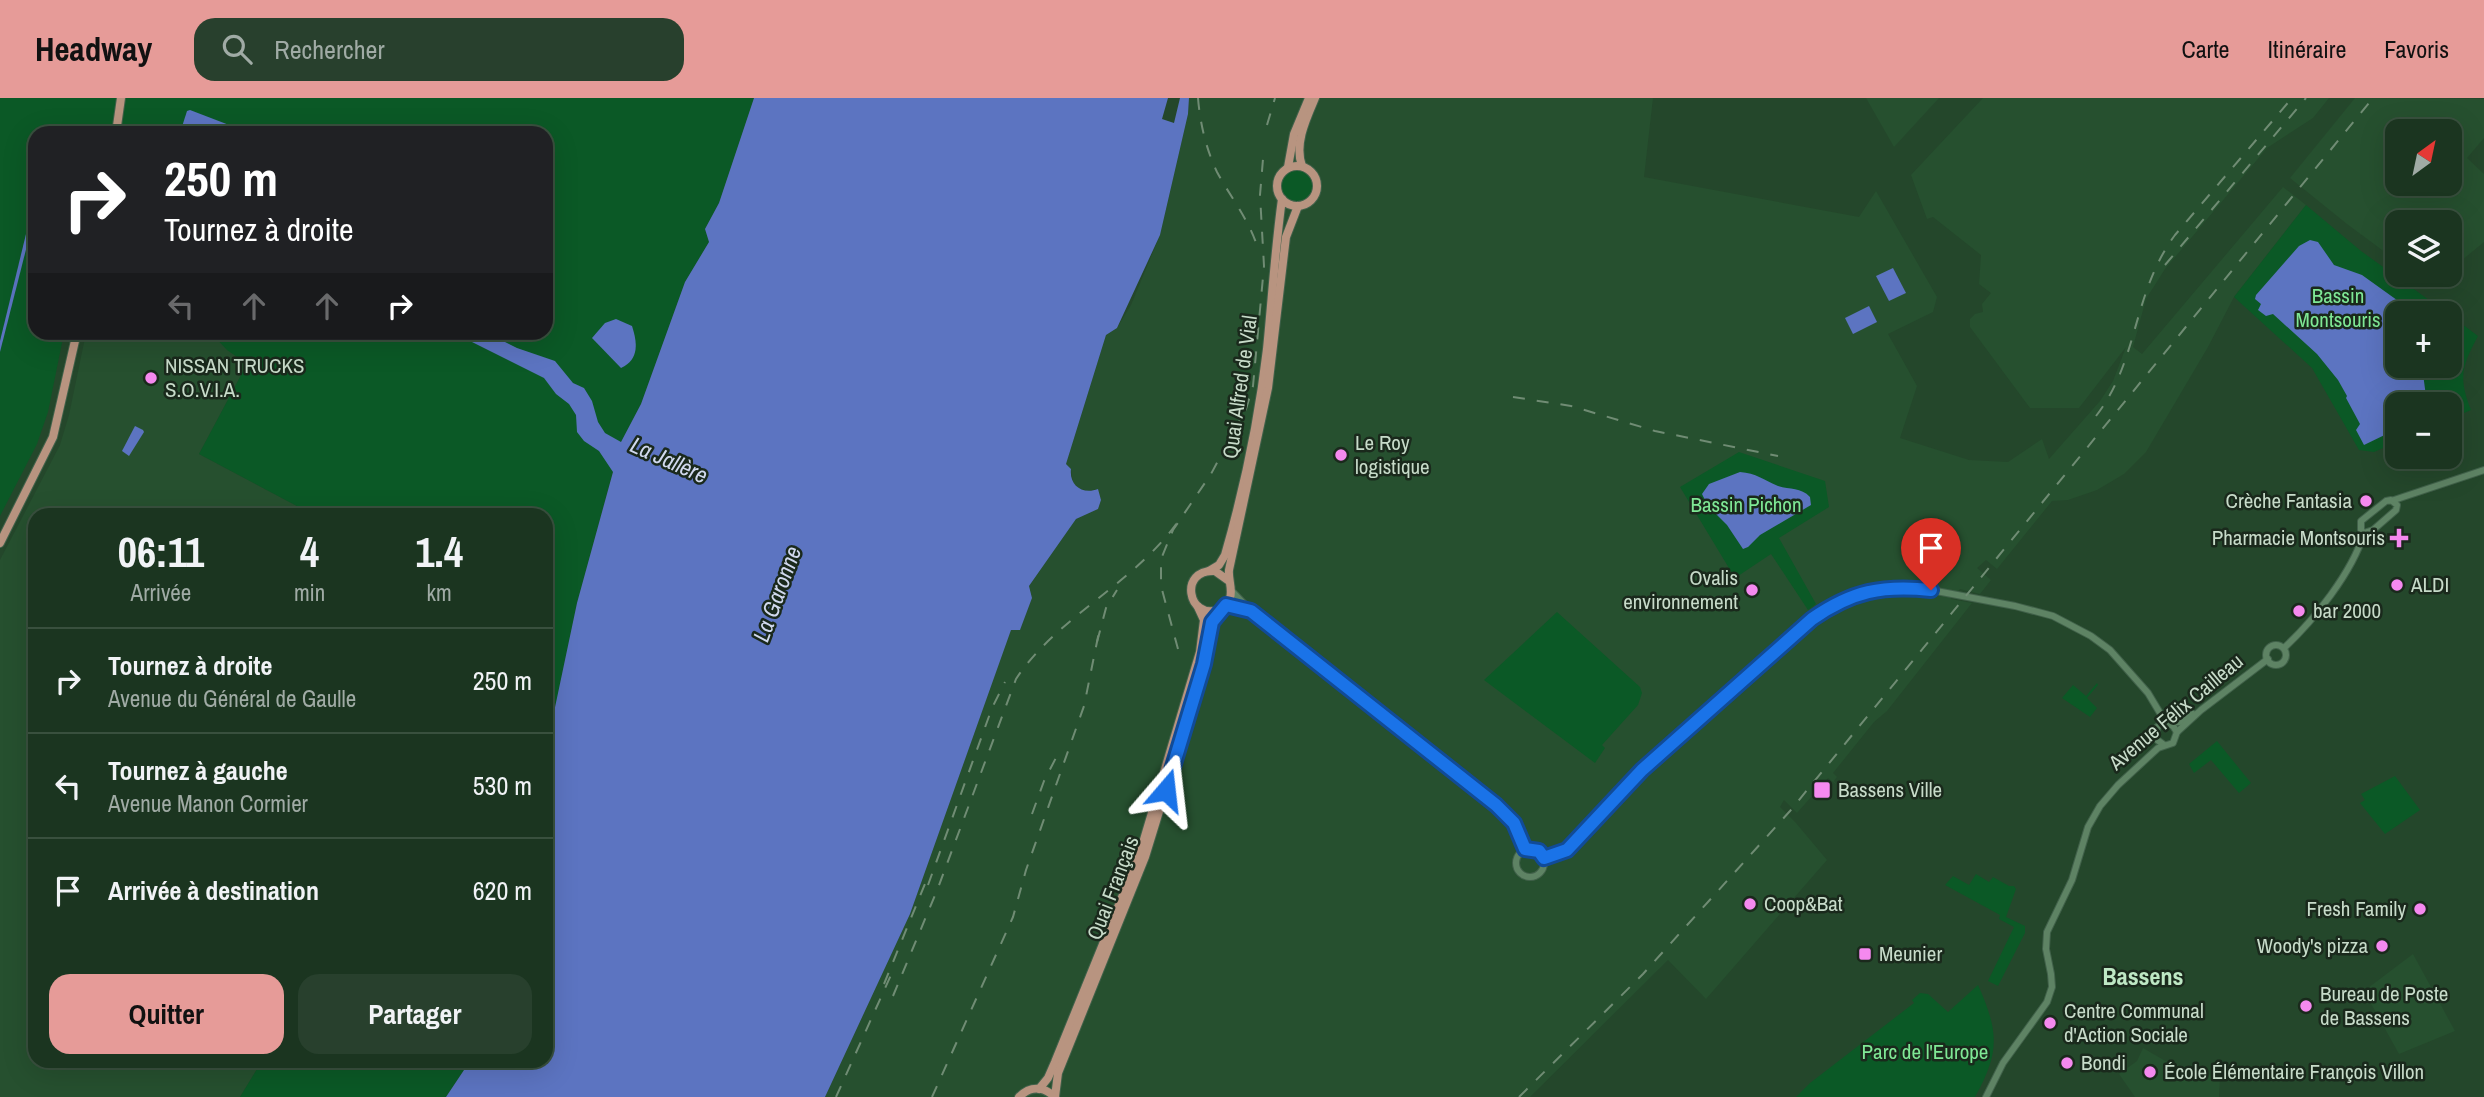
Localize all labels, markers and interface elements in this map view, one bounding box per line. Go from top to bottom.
search box [194,18,684,81]
text: Headway [35,27,152,71]
icon: search [218,30,256,68]
text: Rechercher [274,32,385,67]
text: Carte [2181,33,2230,65]
text: Itinéraire [2268,33,2346,65]
text: Favoris [2384,33,2449,65]
north arrow [2385,119,2462,196]
map controls [2385,119,2462,469]
text: 250 m [164,145,278,211]
icon: right [49,154,140,245]
text: Tournez à droite [164,208,354,251]
button: layers [2385,210,2462,287]
park label: Bassin Montsouris [2295,281,2381,334]
icon: left [162,287,200,325]
icon: ahead [235,287,273,325]
icon: ahead [308,287,346,325]
icon: right [381,287,419,325]
button: + [2385,301,2462,378]
street label: Quai Alfred de Vial [1215,313,1264,460]
place label: NISSAN TRUCKS S.O.V.I.A. [165,351,304,404]
marker: NISSAN TRUCKS S.O.V.I.A. [143,370,159,386]
button: − [2385,392,2462,469]
place label: Le Roy logistique [1355,428,1430,481]
water label: La Jallère [626,429,713,490]
marker: Le Roy logistique [1333,447,1349,463]
place label: Crèche Fantasia [2226,486,2352,515]
park label: Bassin Pichon [1690,490,1802,519]
marker: Crèche Fantasia [2358,493,2374,509]
pin [1901,518,1961,590]
place label: Pharmacie Montsouris [2212,523,2385,552]
text: 06:11 [118,524,204,580]
text: 4 [300,524,319,580]
text: 1.4 [415,524,463,580]
icon: arrive [1912,529,1950,567]
marker: Pharmacie Montsouris [2391,530,2407,546]
water label: La Garonne [745,542,808,646]
place label: Ovalis environnement [1623,563,1738,616]
place label: ALDI [2410,570,2449,599]
text: Arrivée [131,577,191,608]
text: min [294,577,325,608]
text: km [427,577,452,608]
marker: ALDI [2389,577,2405,593]
marker: Ovalis environnement [1744,582,1760,598]
place label: bar 2000 [2313,596,2381,625]
marker: bar 2000 [2291,603,2307,619]
street label: Avenue Félix Cailleau [2102,647,2249,777]
text: Tournez à droite [108,648,272,683]
icon: right [49,662,87,700]
text: 250 m [473,663,532,698]
text: Avenue du Général de Gaulle [108,683,356,714]
text: Tournez à gauche [108,753,288,788]
position arrow [1129,753,1203,827]
icon: left [49,767,87,805]
text: 530 m [473,768,532,803]
place label: Bassens Ville [1838,775,1942,804]
marker: Bassens Ville [1812,780,1832,800]
text: Avenue Manon Cormier [108,788,308,819]
street label: Quai Français [1079,832,1146,944]
icon: arrive [49,872,87,910]
text: Arrivée à destination [108,873,319,908]
text: 620 m [473,873,532,908]
place label: Coop&Bat [1764,889,1843,918]
place label: Fresh Family [2306,894,2406,923]
marker: Coop&Bat [1742,896,1758,912]
marker: Fresh Family [2412,901,2428,917]
place label: Woody's pizza [2257,931,2368,960]
marker: Woody's pizza [2374,938,2390,954]
place label: Meunier [1879,939,1942,968]
marker: Meunier [1857,946,1873,962]
district label: Bassens [2103,960,2184,992]
button: Quitter [49,974,284,1054]
button: Partager [298,974,532,1054]
place label: Bureau de Poste de Bassens [2320,979,2448,1032]
place label: Centre Communal d'Action Sociale [2064,996,2204,1049]
marker: Bureau de Poste de Bassens [2298,998,2314,1014]
marker: Centre Communal d'Action Sociale [2042,1015,2058,1031]
park label: Parc de l'Europe [1862,1037,1988,1066]
place label: Bondi [2081,1048,2126,1077]
marker: Bondi [2059,1055,2075,1071]
place label: École Élémentaire François Villon [2164,1057,2424,1086]
marker: École Élémentaire François Villon [2142,1064,2158,1080]

